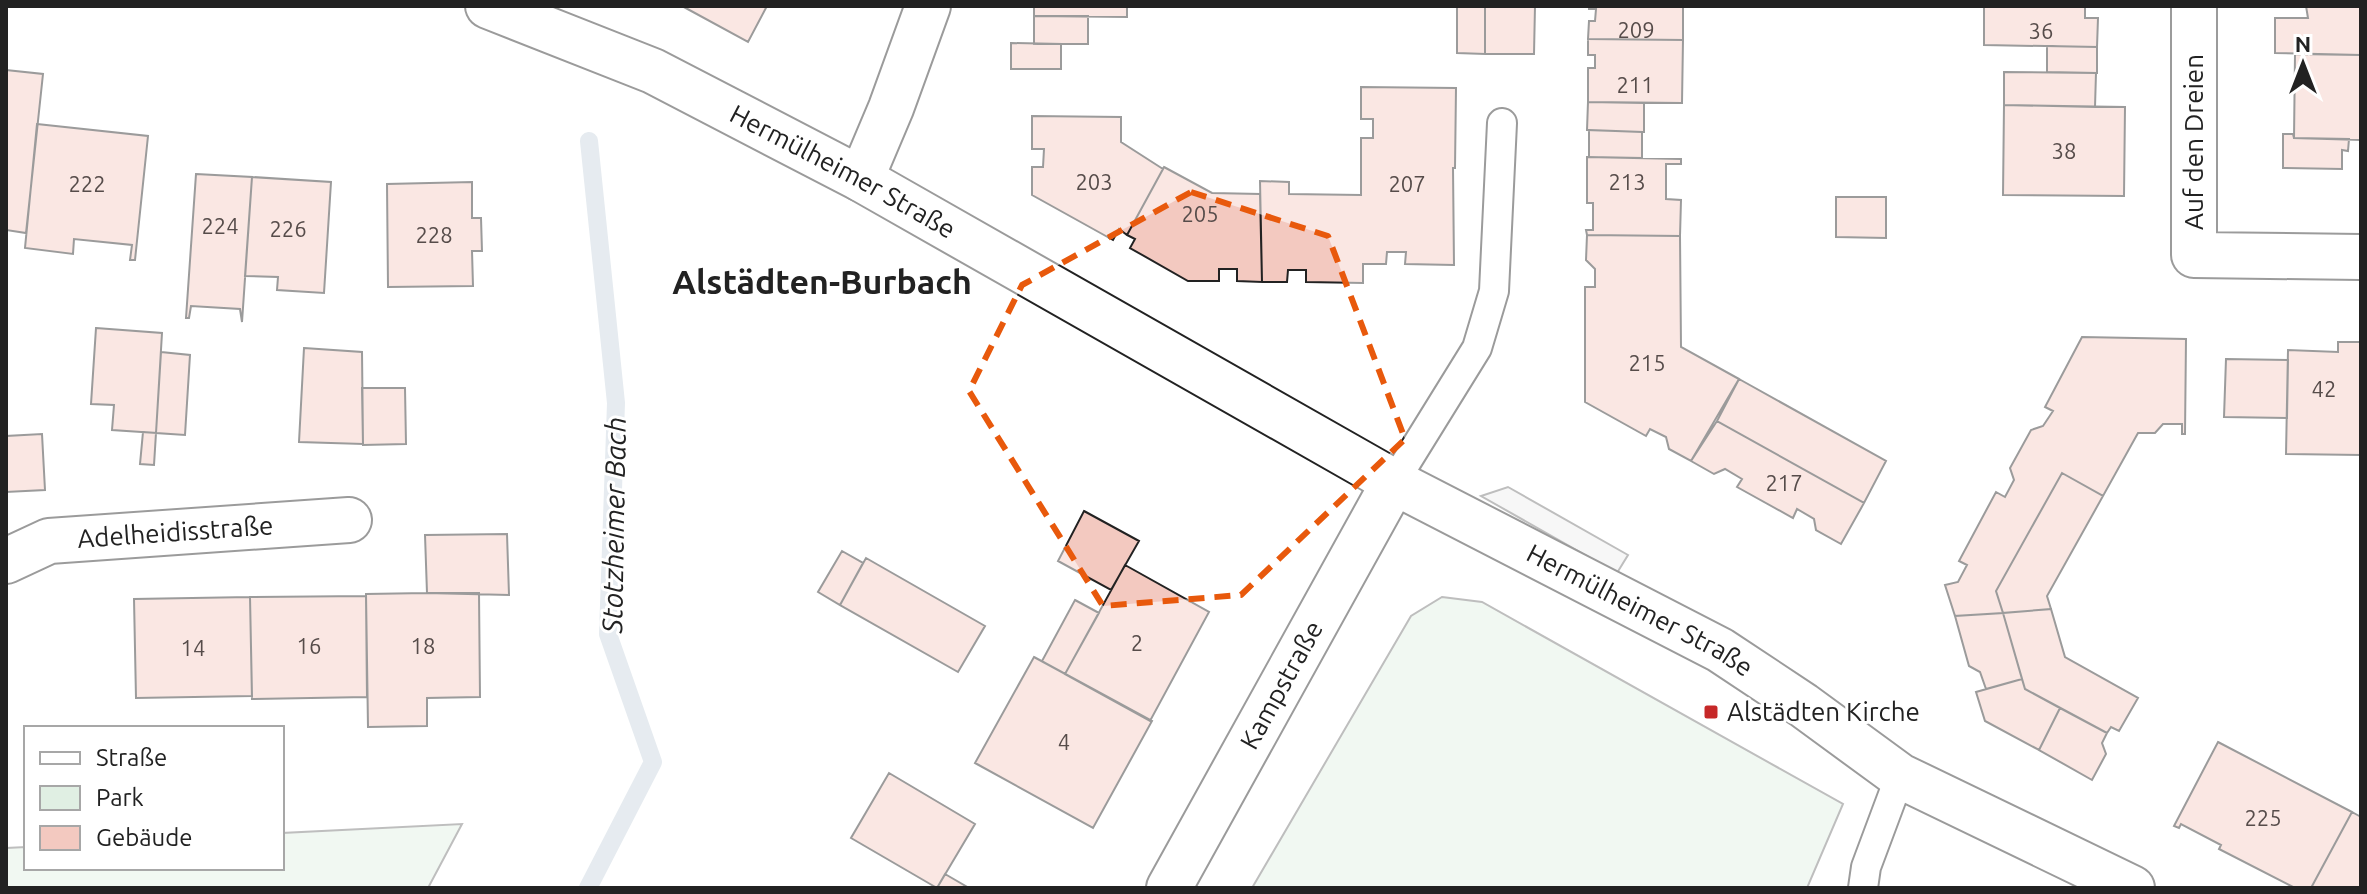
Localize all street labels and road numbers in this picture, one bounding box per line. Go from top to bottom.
street label: Auf den Dreien [2179,54,2208,230]
street label: Hermülheimer Straße [725,99,961,244]
street label: Adelheidisstraße [76,510,274,553]
street label: Hermülheimer Straße [1522,538,1759,682]
street label: Kampstraße [1234,616,1328,754]

